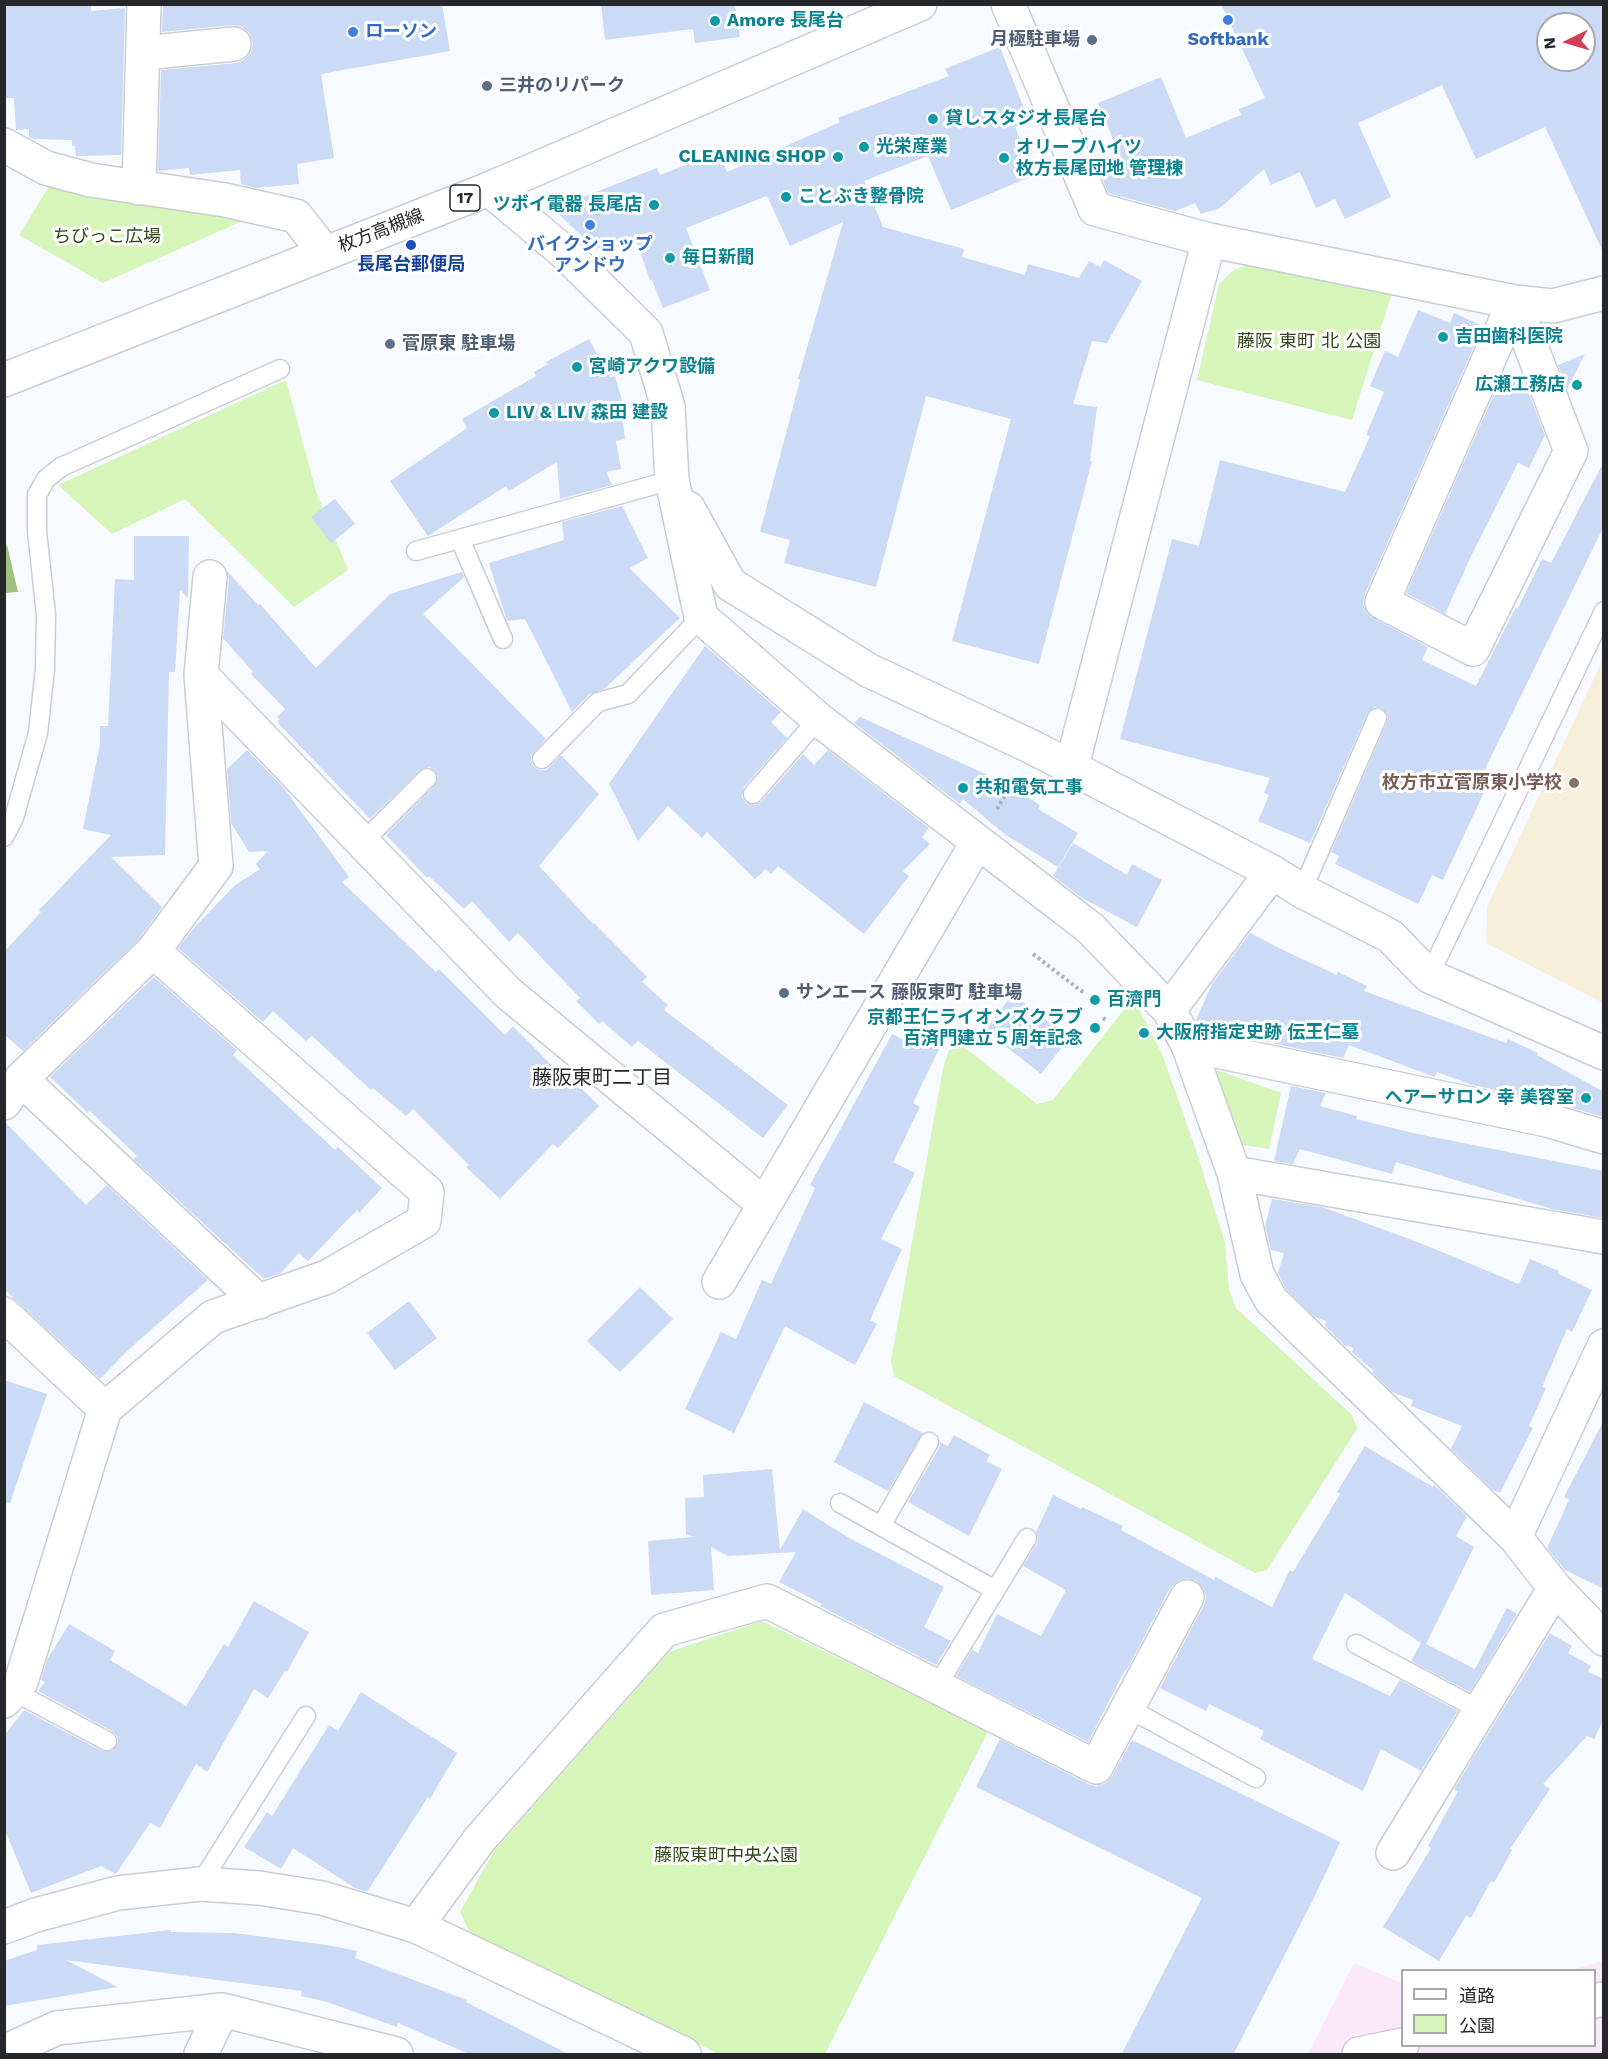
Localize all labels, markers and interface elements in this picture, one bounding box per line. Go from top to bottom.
place label: Amore 長尾台 [727,10,844,32]
north arrow [1536,12,1596,72]
marker: Softbank [1221,13,1235,27]
marker: Amore 長尾台 [708,14,722,28]
place label: ローソン [365,21,437,43]
marker: ローソン [346,25,360,39]
place label: 月極駐車場 [990,29,1080,51]
place label: Softbank [1187,29,1269,51]
marker: 月極駐車場 [1085,33,1099,47]
text: N [1540,37,1560,50]
place label: 三井のリパーク [499,75,625,97]
marker: 三井のリパーク [480,79,494,93]
place label: 貸しスタジオ長尾台 [945,108,1107,130]
marker: 貸しスタジオ長尾台 [926,112,940,126]
place label: 光栄産業 [876,136,948,158]
place label: オリーブハイツ 枚方長尾団地 管理棟 [1016,137,1183,180]
marker: 光栄産業 [857,140,871,154]
place label: CLEANING SHOP [679,146,826,168]
marker: CLEANING SHOP [831,150,845,164]
marker: オリーブハイツ 枚方長尾団地 管理棟 [997,151,1011,165]
road number: 17 [450,185,480,211]
place label: ことぶき整骨院 [798,186,924,208]
marker: ことぶき整骨院 [779,190,793,204]
place label: ツボイ電器 長尾店 [493,194,642,216]
marker: ツボイ電器 長尾店 [647,198,661,212]
street label: 枚方高槻線 [335,205,427,257]
marker: バイクショップ アンドウ [583,218,597,232]
park label: ちびっこ広場 [53,226,161,248]
place label: バイクショップ アンドウ [527,234,653,276]
marker: 長尾台郵便局 [404,238,418,252]
place label: 毎日新聞 [682,247,754,269]
marker: 毎日新聞 [663,251,677,265]
place label: 長尾台郵便局 [357,254,465,276]
place label: 吉田歯科医院 [1455,326,1563,348]
marker: 吉田歯科医院 [1436,330,1450,344]
park label: 藤阪 東町 北 公園 [1237,331,1381,353]
place label: 菅原東 駐車場 [402,333,515,355]
marker: 菅原東 駐車場 [383,337,397,351]
place label: 宮崎アクワ設備 [589,356,715,378]
marker: 宮崎アクワ設備 [570,360,584,374]
place label: 広瀬工務店 [1475,374,1565,396]
marker: 広瀬工務店 [1570,378,1584,392]
place label: LIV & LIV 森田 建設 [506,402,668,424]
marker: LIV & LIV 森田 建設 [487,406,501,420]
place label: 枚方市立菅原東小学校 [1382,772,1562,794]
marker: 枚方市立菅原東小学校 [1567,776,1581,790]
place label: 共和電気工事 [975,777,1083,799]
marker: 共和電気工事 [956,781,970,795]
place label: サンエース 藤阪東町 駐車場 [796,982,1022,1004]
marker: サンエース 藤阪東町 駐車場 [777,986,791,1000]
place label: 百濟門 [1107,989,1161,1011]
marker: 百濟門 [1088,993,1102,1007]
place label: 京都王仁ライオンズクラブ 百済門建立５周年記念 [867,1007,1083,1050]
marker: 京都王仁ライオンズクラブ 百済門建立５周年記念 [1088,1021,1102,1035]
place label: 大阪府指定史跡 伝王仁墓 [1156,1022,1359,1044]
marker: 大阪府指定史跡 伝王仁墓 [1137,1026,1151,1040]
district label: 藤阪東町二丁目 [532,1066,672,1090]
place label: ヘアーサロン 幸 美容室 [1385,1087,1574,1109]
marker: ヘアーサロン 幸 美容室 [1579,1091,1593,1105]
park label: 藤阪東町中央公園 [654,1845,798,1867]
legend [1401,1969,1596,2047]
text: 道路 [1459,1985,1495,2006]
text: 公園 [1459,2015,1495,2036]

